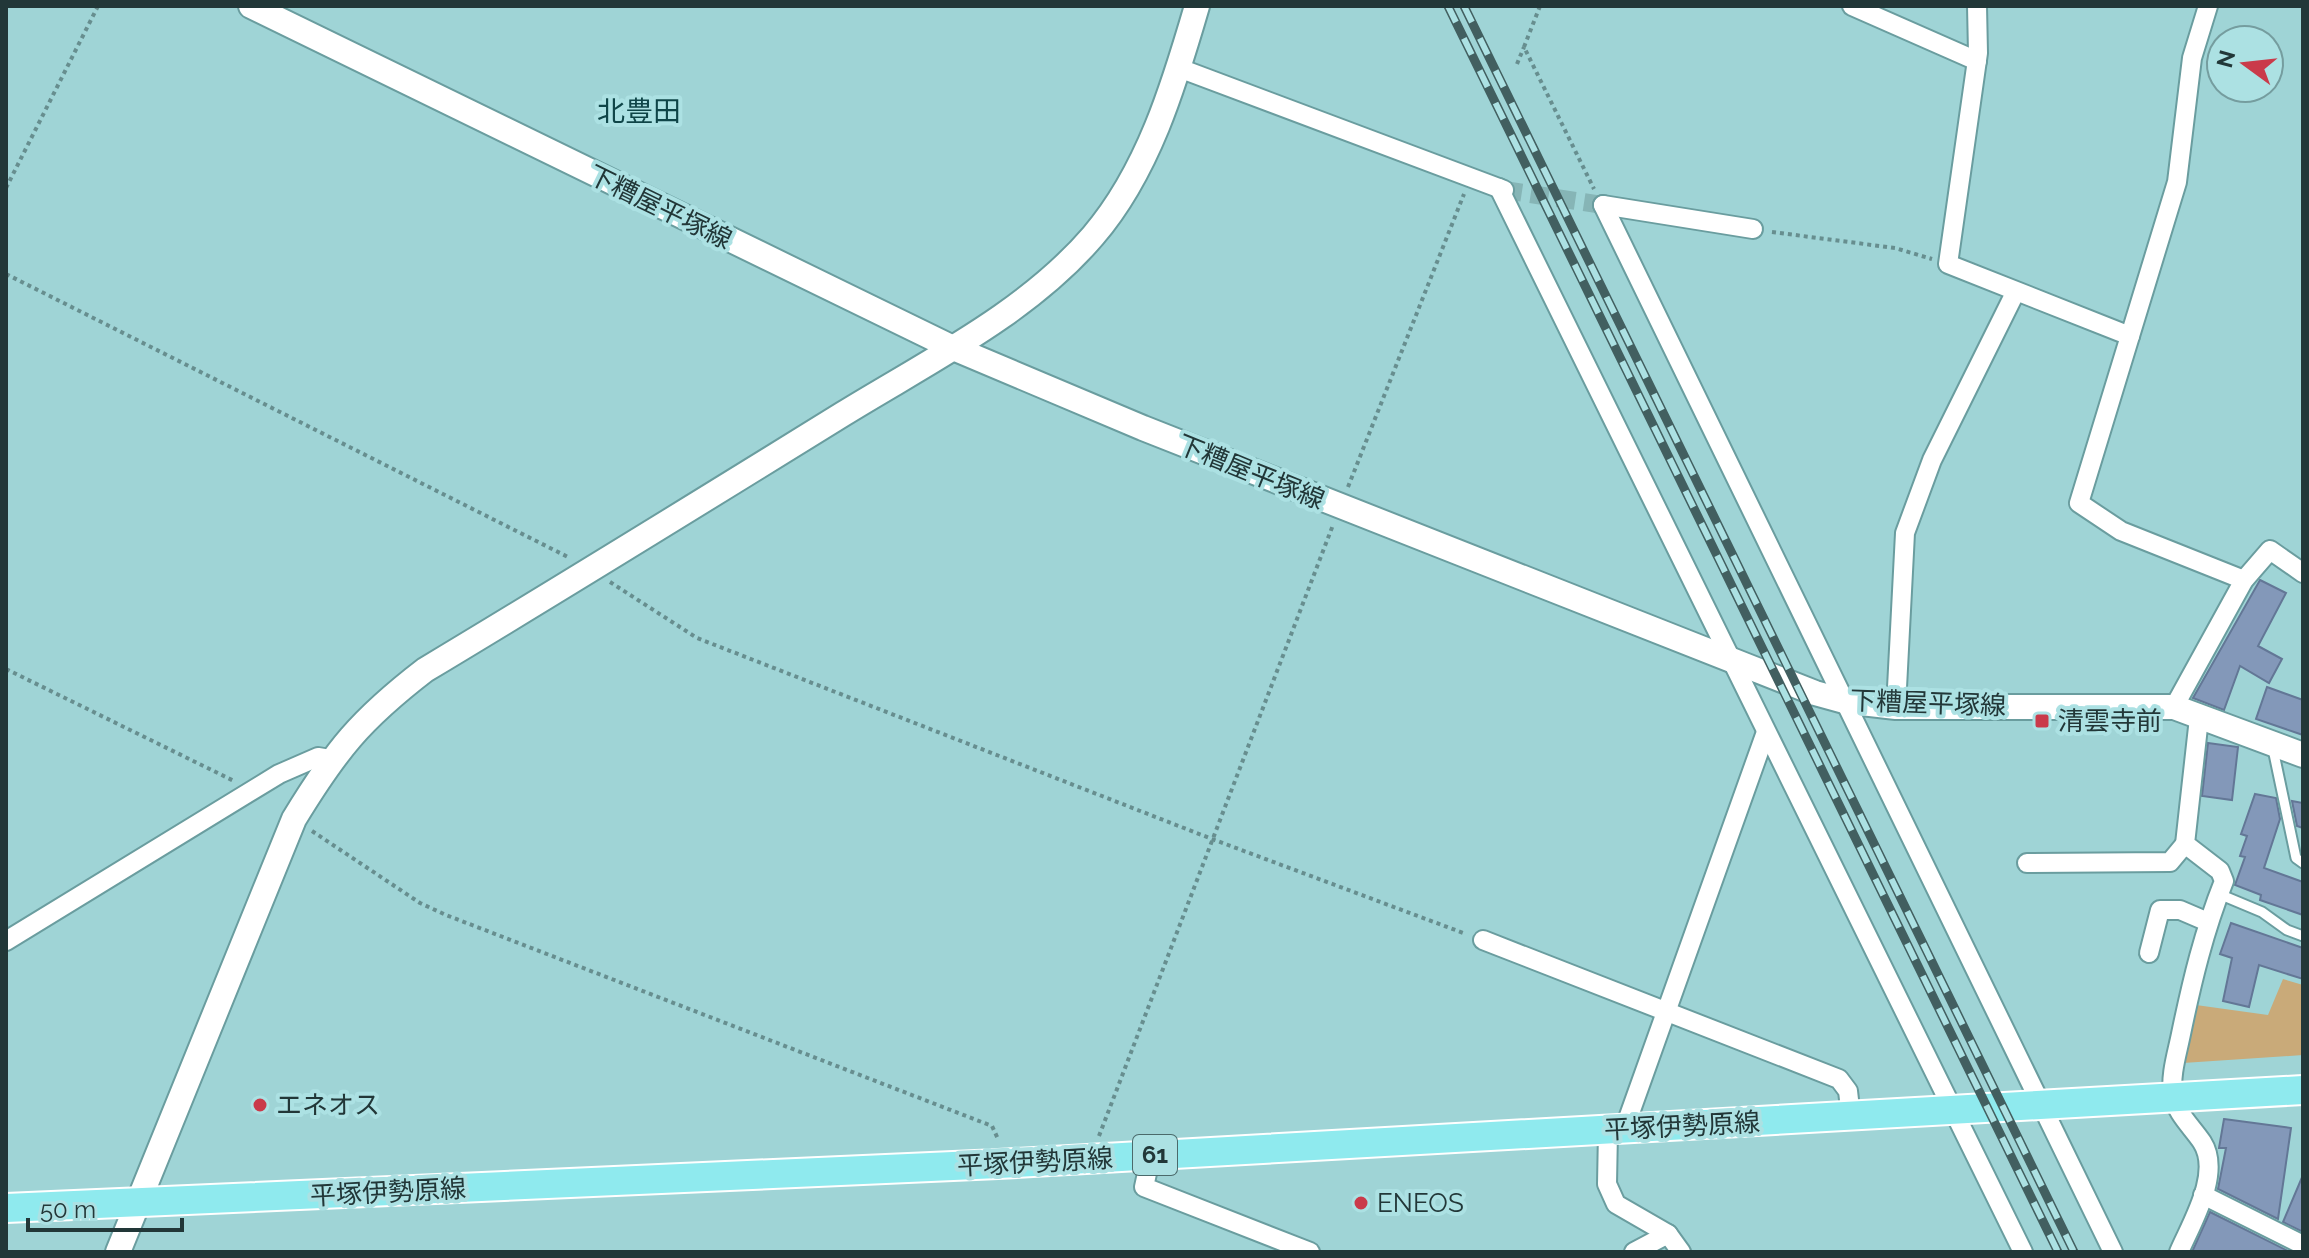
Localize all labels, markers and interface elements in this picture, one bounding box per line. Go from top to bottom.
north arrow [2205,24,2285,104]
text: N [2211,47,2240,70]
district label: 北豊田 [597,95,681,128]
street label: 下糟屋平塚線 [583,159,737,255]
street label: 下糟屋平塚線 [1173,429,1329,515]
street label: 下糟屋平塚線 [1850,685,2006,721]
place label: 清雲寺前 [2058,706,2162,736]
marker: 清雲寺前 [2033,712,2051,730]
place label: エネオス [276,1090,380,1120]
marker: エネオス [251,1096,269,1114]
street label: 平塚伊勢原線 [1603,1107,1761,1145]
road number: 61 [1133,1135,1177,1175]
street label: 平塚伊勢原線 [956,1143,1114,1181]
street label: 平塚伊勢原線 [309,1173,467,1211]
scale bar [28,1182,182,1232]
place label: ENEOS [1377,1188,1464,1218]
marker: ENEOS [1352,1194,1370,1212]
text: 50 m [40,1195,96,1224]

